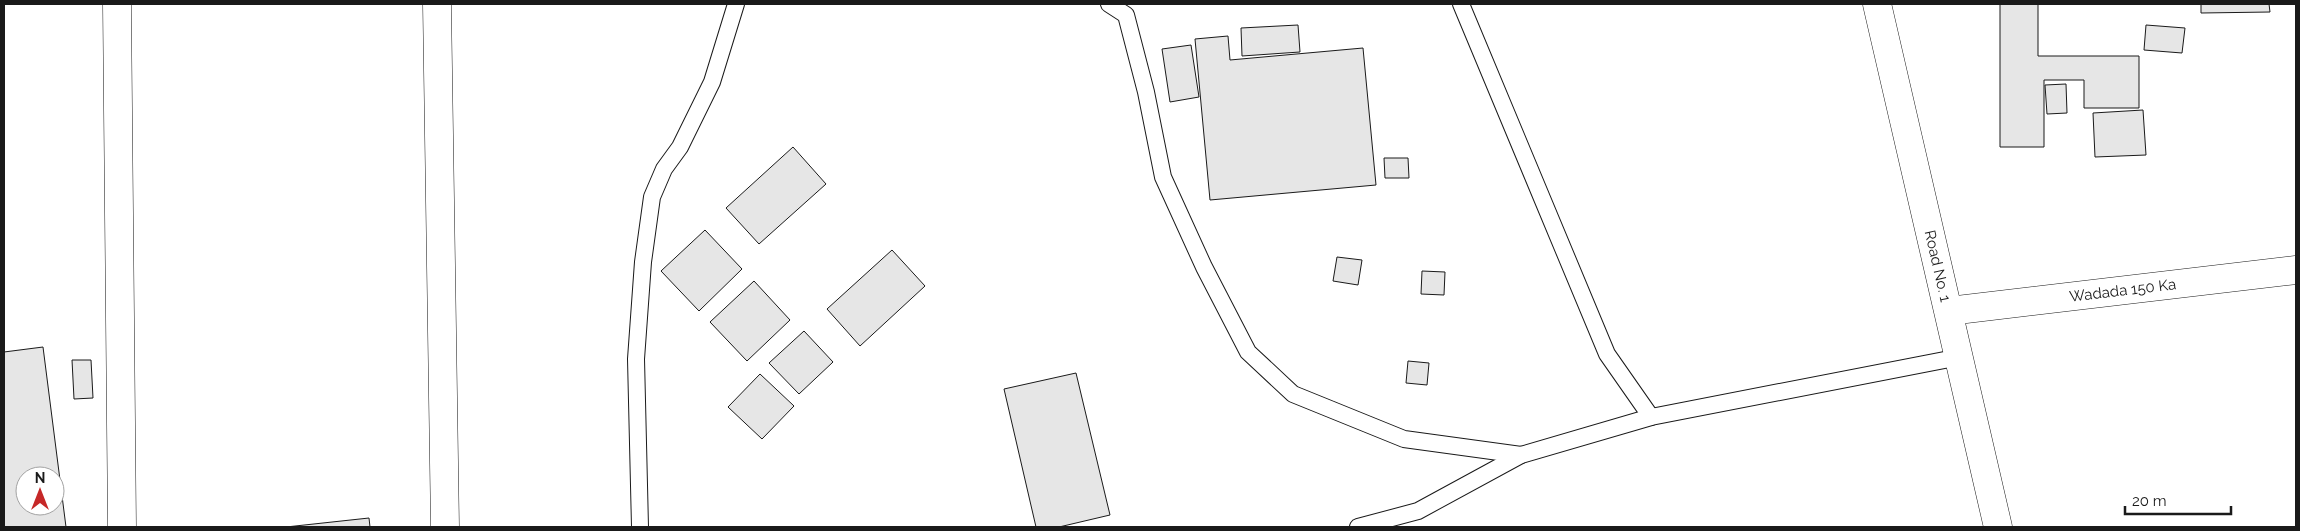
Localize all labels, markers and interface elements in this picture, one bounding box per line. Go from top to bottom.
street label: Road No. 1 [1921,228,1955,304]
street label: Wadada 150 Ka [2068,275,2177,306]
north arrow [15,466,65,516]
text: N [35,470,45,486]
scale bar [2125,484,2231,516]
text: 20 m [2132,492,2167,510]

